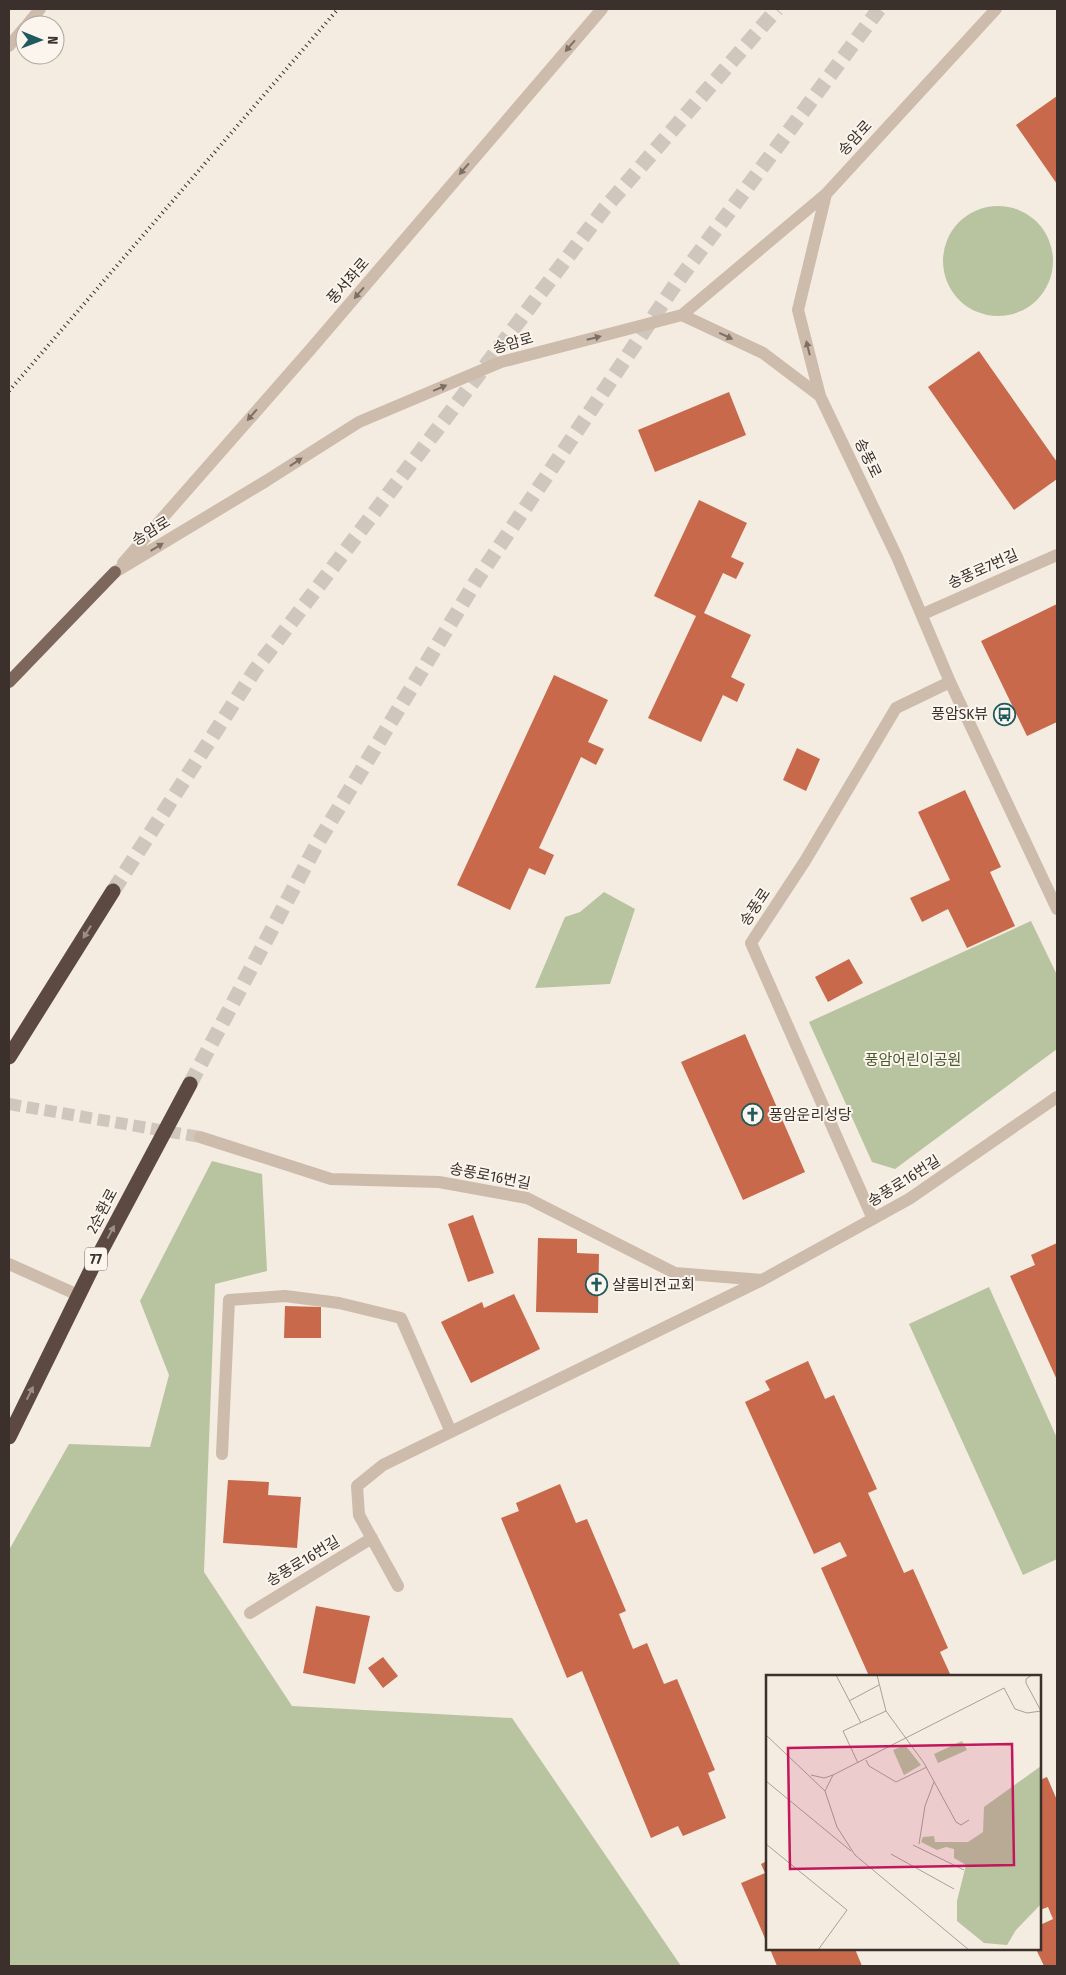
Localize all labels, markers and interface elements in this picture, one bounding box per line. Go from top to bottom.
north arrow [15,15,65,65]
text: N [44,36,61,45]
one-way arrow [564,39,576,51]
street label: 송암로 [834,117,876,159]
one-way arrow [459,163,470,176]
street label: 풍서좌로 [323,254,373,308]
one-way arrow [353,286,364,299]
street label: 송암로 [491,329,535,357]
one-way arrow [719,332,733,340]
one-way arrow [586,334,601,342]
one-way arrow [804,341,812,356]
one-way arrow [433,383,447,391]
one-way arrow [246,409,258,421]
street label: 송풍로 [851,435,885,481]
one-way arrow [289,457,302,467]
street label: 송암로 [129,513,173,549]
one-way arrow [150,542,163,551]
street label: 송풍로7번길 [945,546,1021,592]
bus stop icon: 풍암SK뷰 [992,702,1016,726]
place label: 풍암SK뷰 [931,705,988,723]
street label: 송풍로 [736,885,774,929]
one-way arrow [82,926,92,939]
park label: 풍암어린이공원 [865,1051,961,1069]
church icon: 풍암운리성당 [741,1103,765,1127]
place label: 풍암운리성당 [769,1106,852,1124]
street label: 송풍로16번길 [864,1152,944,1210]
street label: 송풍로16번길 [448,1159,532,1193]
street label: 2순환로 [83,1186,121,1236]
one-way arrow [107,1225,115,1239]
road number: 77 [85,1248,107,1270]
church icon: 샬롬비전교회 [584,1273,608,1297]
place label: 샬롬비전교회 [612,1276,695,1294]
one-way arrow [26,1386,34,1400]
street label: 송풍로16번길 [263,1532,343,1590]
inset map [766,1675,1041,1950]

